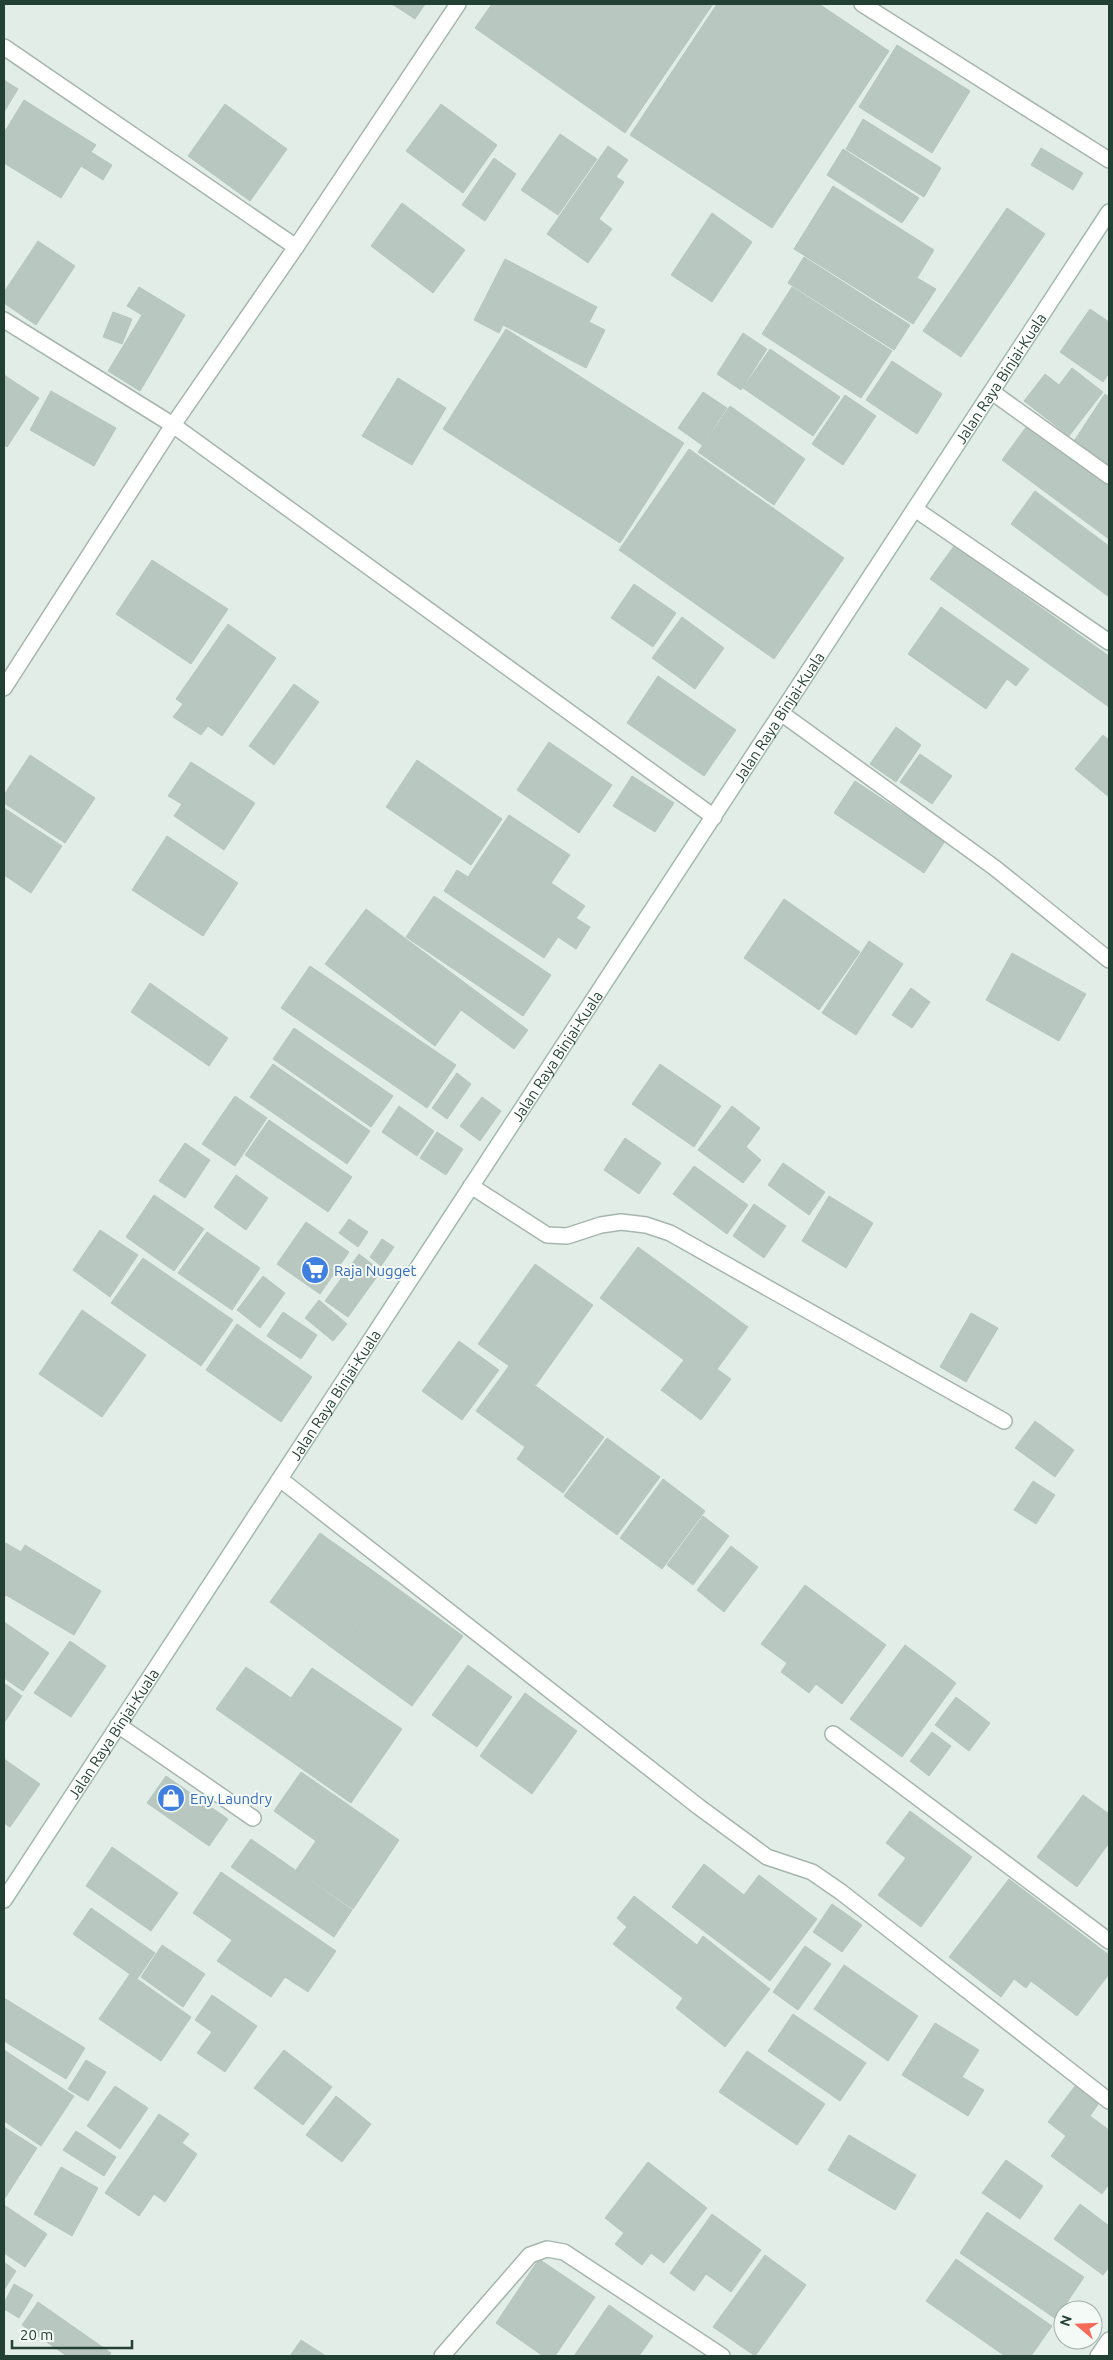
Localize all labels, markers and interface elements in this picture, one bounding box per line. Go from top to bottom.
street label: Jalan Raya Binjai-Kuala [951,310,1049,447]
street label: Jalan Raya Binjai-Kuala [730,649,827,785]
street label: Jalan Raya Binjai-Kuala [508,987,605,1124]
supermarket icon: Raja Nugget [300,1255,330,1285]
place label: Raja Nugget [334,1262,417,1279]
street label: Jalan Raya Binjai-Kuala [286,1326,384,1463]
street label: Jalan Raya Binjai-Kuala [64,1665,162,1802]
shop icon: Eny Laundry [156,1783,186,1813]
place label: Eny Laundry [190,1790,272,1807]
north arrow [1053,2300,1103,2350]
text: N [1056,2313,1075,2328]
scale bar [12,2318,132,2350]
text: 20 m [20,2326,53,2343]

